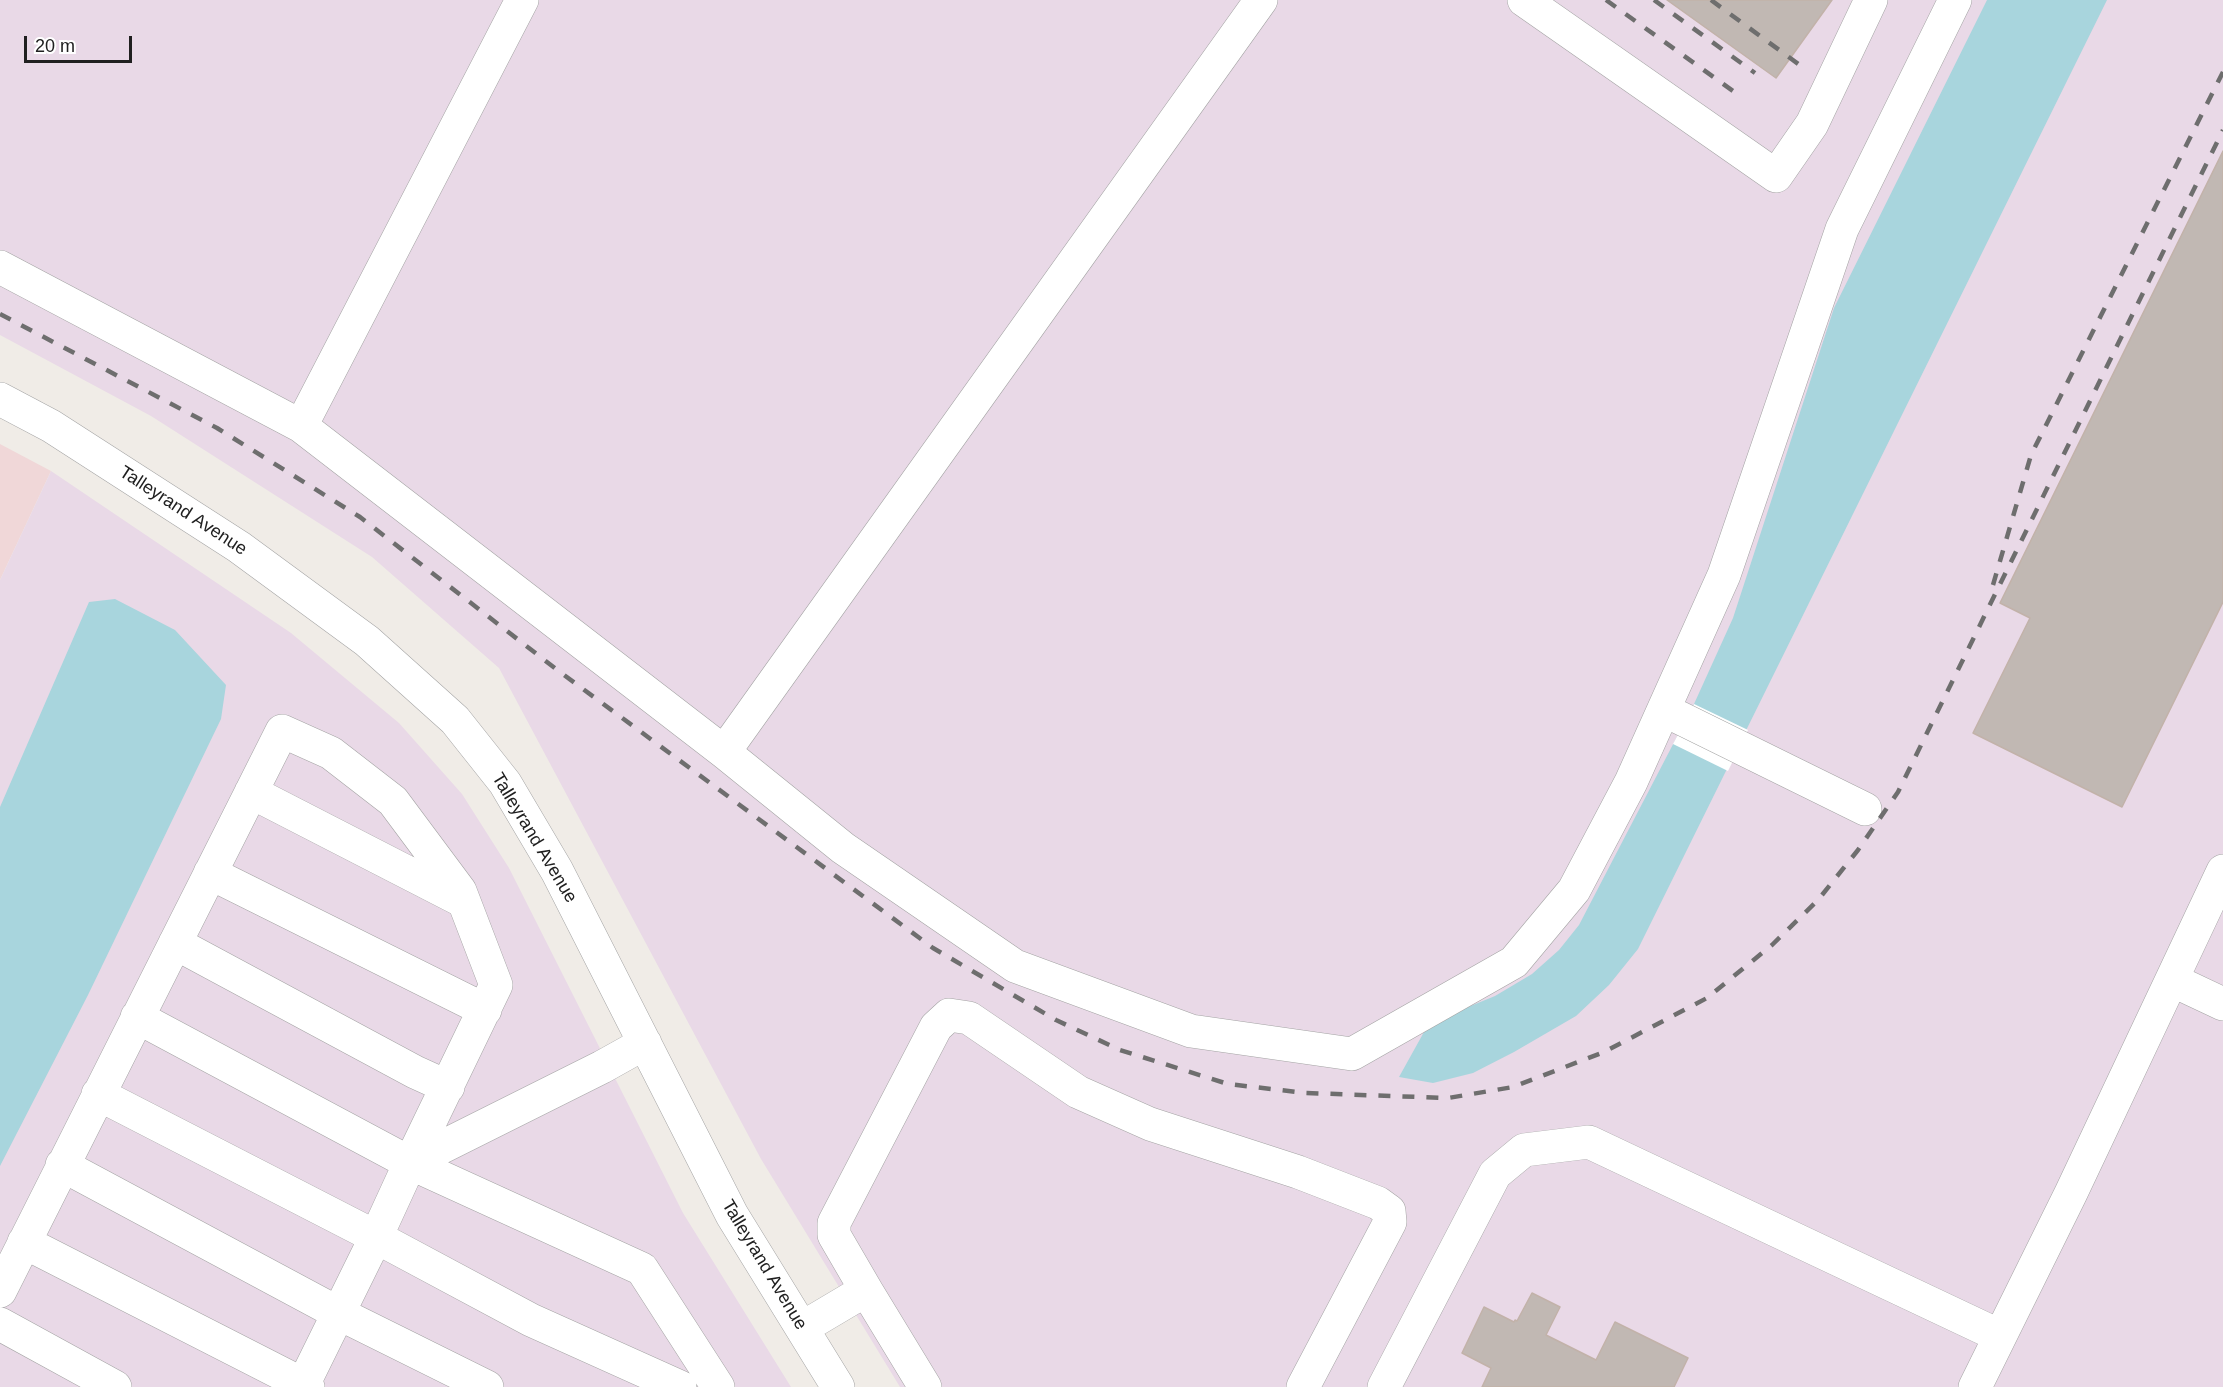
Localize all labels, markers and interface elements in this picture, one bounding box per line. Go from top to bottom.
scale bar [27,24,135,62]
text: 20 m [35,36,75,56]
street label: Talleyrand Avenue [115,462,251,560]
street label: Talleyrand Avenue [487,769,581,907]
street label: Talleyrand Avenue [717,1196,811,1334]

